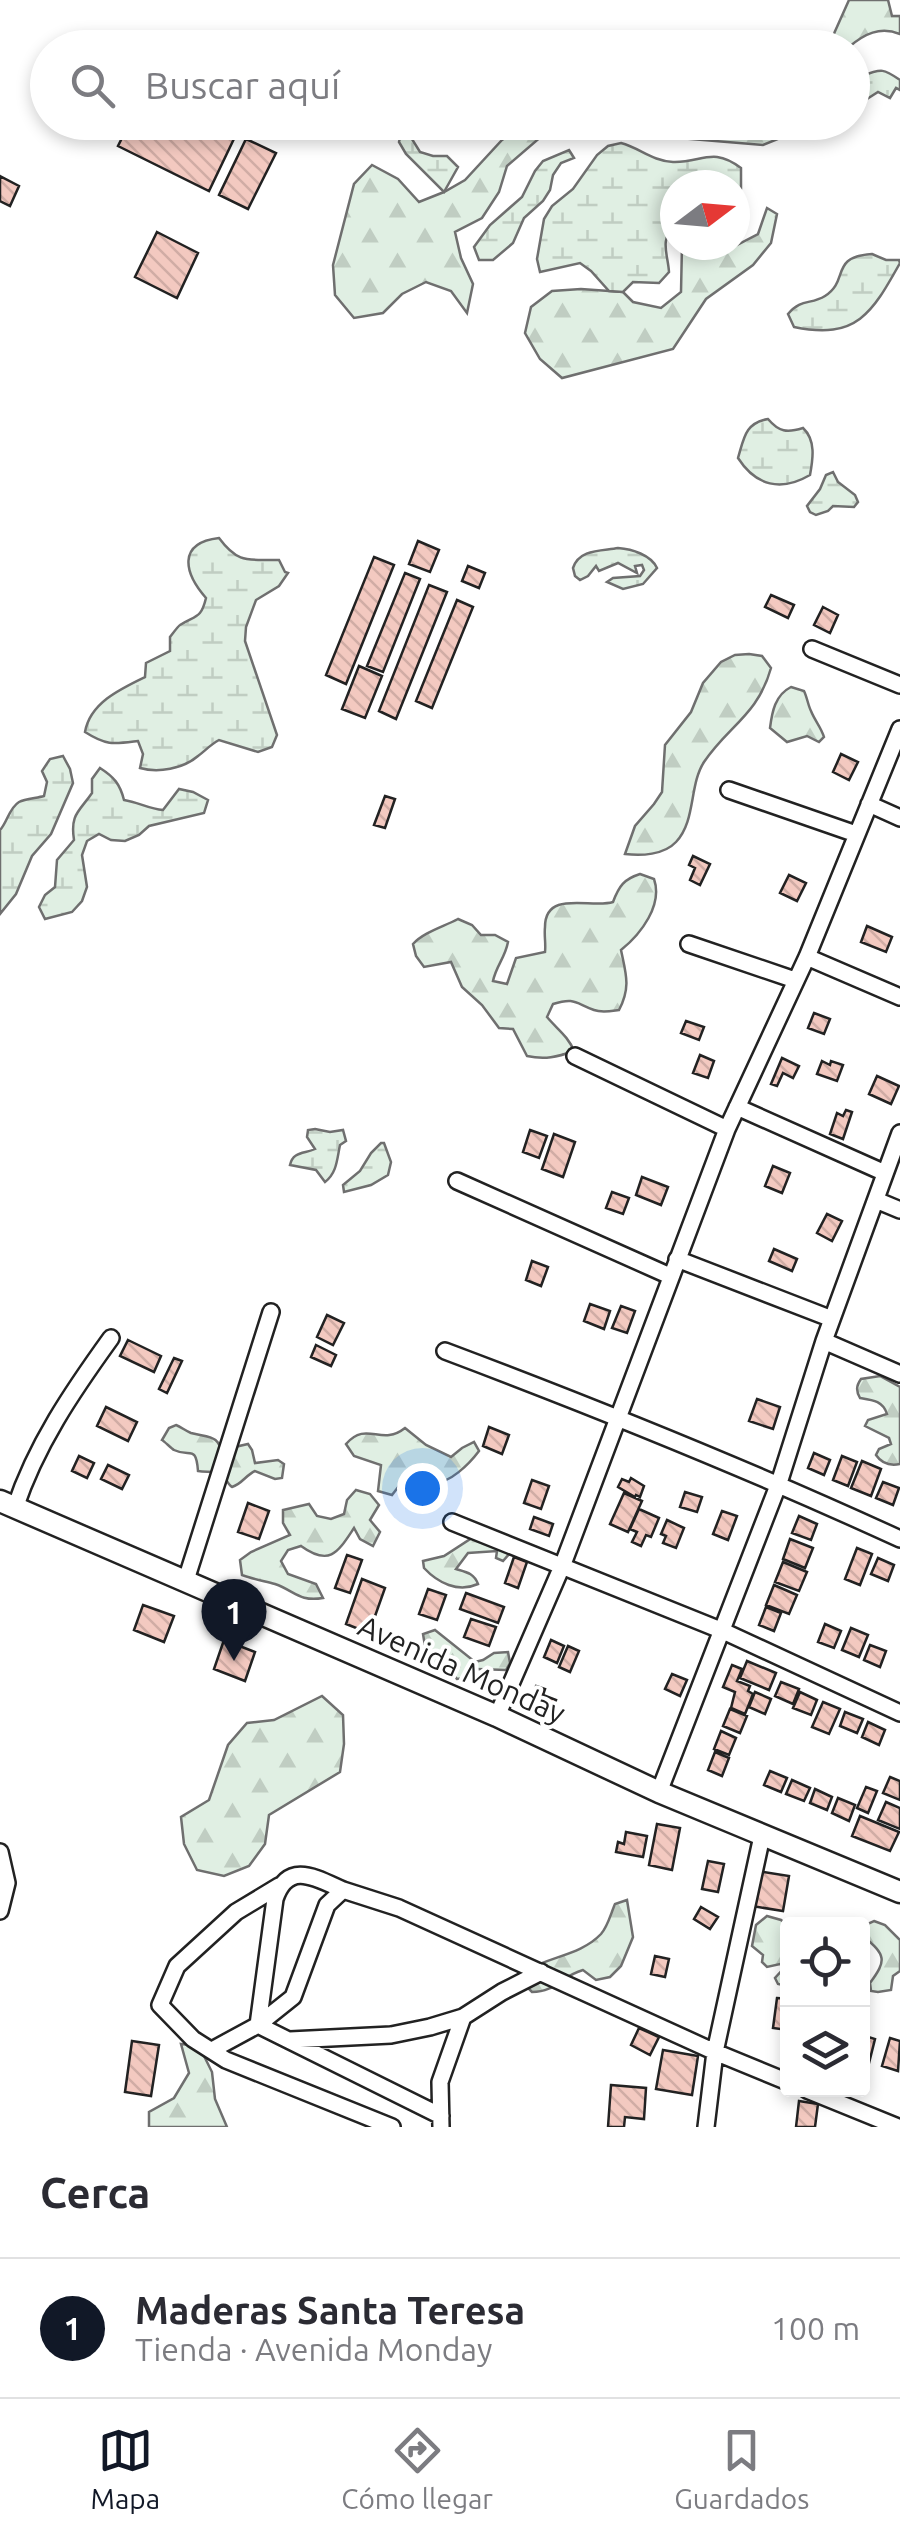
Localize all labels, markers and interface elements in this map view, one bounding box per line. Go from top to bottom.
search box [30,30,870,140]
icon: search [65,58,120,113]
text: Buscar aquí [145,64,340,106]
north arrow [660,170,750,260]
your location [397,1463,448,1514]
pin: 1 [202,1578,266,1661]
street label: Avenida Monday [353,1608,571,1730]
map controls [780,1917,870,2097]
button: locate [780,1917,870,2007]
button: layers [780,2007,870,2097]
text: Cerca [40,2169,150,2216]
text: Maderas Santa Teresa [135,2289,525,2331]
text: 1 [63,2310,82,2346]
text: 100 m [771,2310,860,2346]
text: Tienda · Avenida Monday [135,2331,492,2367]
tab: Mapa [91,2423,160,2514]
tab: Cómo llegar [341,2423,493,2514]
tab: Guardados [674,2423,809,2514]

